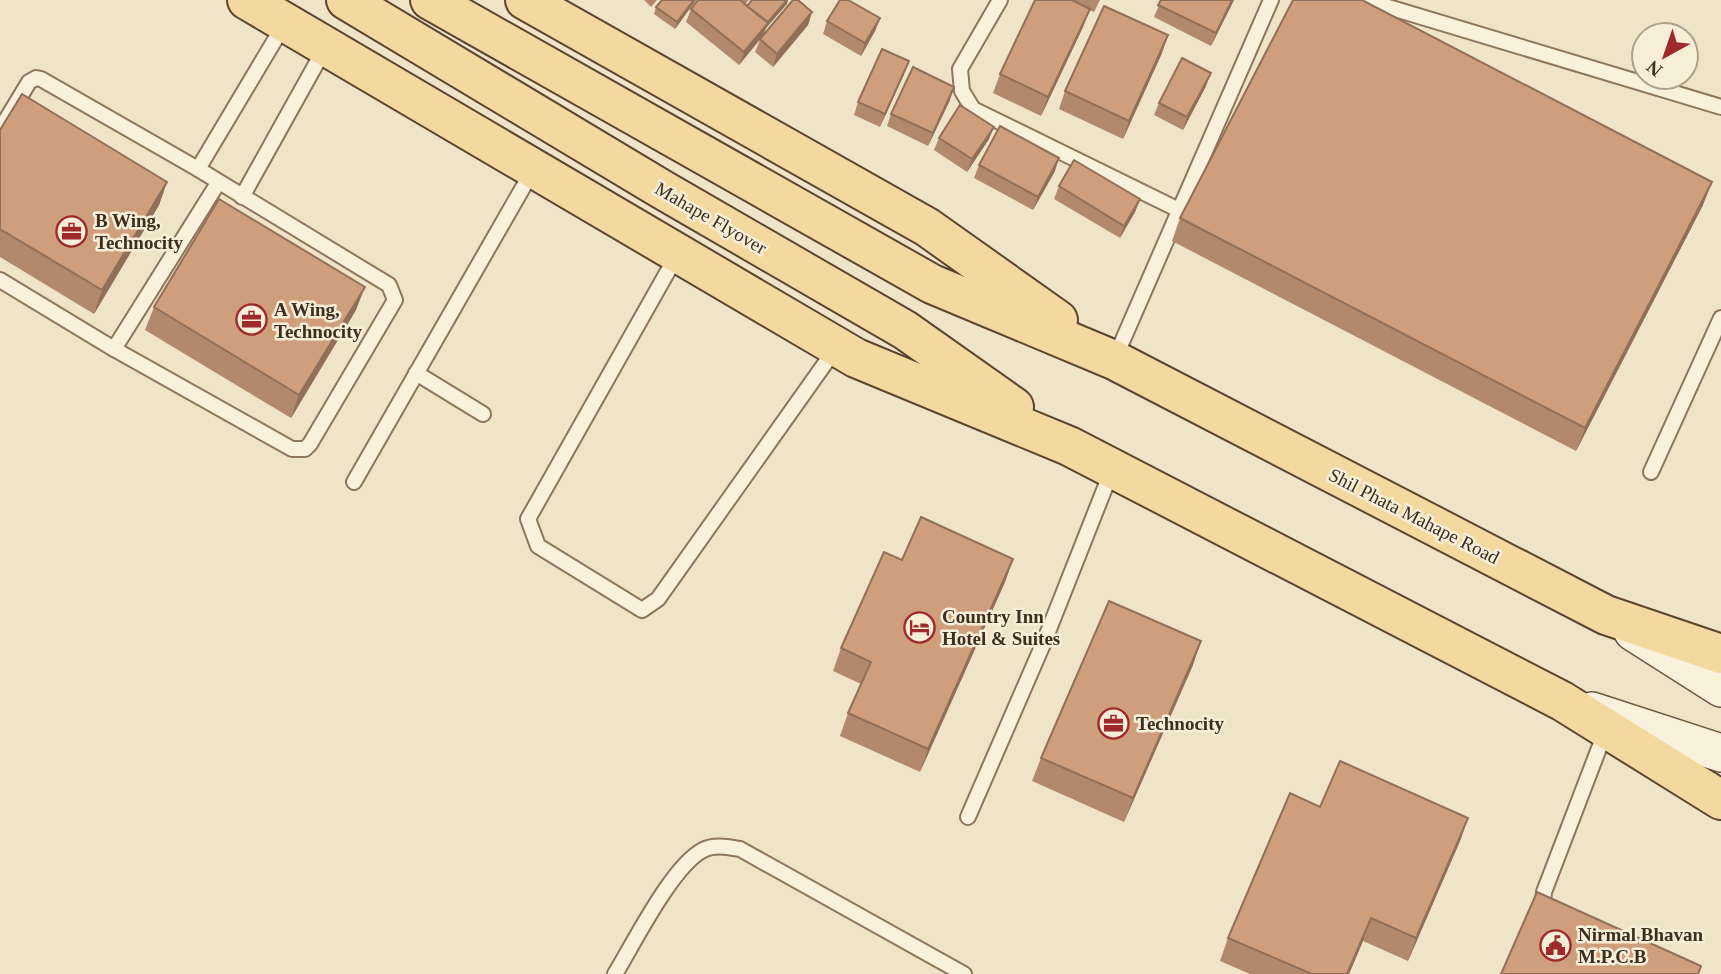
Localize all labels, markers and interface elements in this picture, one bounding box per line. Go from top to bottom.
north arrow [1630,21,1700,91]
text: N [1642,56,1666,81]
street label: Mahape Flyover [652,178,771,259]
place label: B Wing, Technocity [95,210,183,253]
office icon: B Wing, Technocity [55,214,89,248]
place label: A Wing, Technocity [274,299,362,342]
office icon: A Wing, Technocity [234,303,268,337]
street label: Shil Phata Mahape Road [1325,464,1503,568]
place label: Country Inn Hotel & Suites [942,606,1060,649]
hotel icon: Country Inn Hotel & Suites [902,610,936,644]
office icon: Technocity [1096,706,1130,740]
place label: Technocity [1136,713,1224,734]
place label: Nirmal Bhavan M.P.C.B [1578,924,1704,967]
public building icon: Nirmal Bhavan M.P.C.B [1538,928,1572,962]

